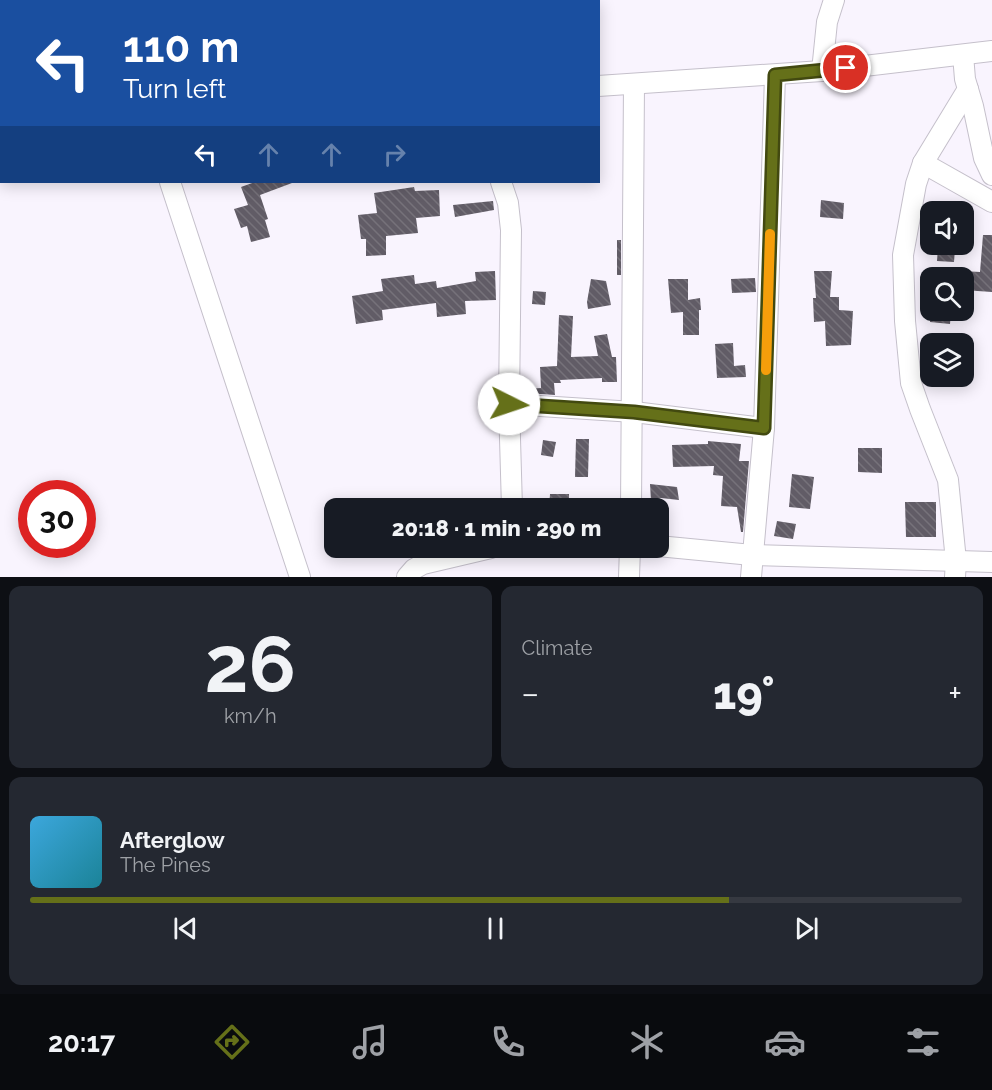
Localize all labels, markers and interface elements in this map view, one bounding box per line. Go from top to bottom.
text: 110 m [123,23,239,72]
icon: left [24,24,102,102]
pin [820,42,871,93]
icon: arrive [829,51,862,84]
text: Turn left [123,73,226,104]
icon: left [189,138,222,171]
icon: ahead [252,138,285,171]
icon: ahead [315,138,348,171]
icon: right [378,138,411,171]
map controls [920,201,974,387]
button: sound [920,201,974,255]
button: search [920,267,974,321]
button: layers [920,333,974,387]
position arrow [477,372,541,436]
speed limit sign: 30 [18,480,96,558]
text: 20:18 · 1 min · 290 m [392,515,601,541]
text: 26 [205,619,296,710]
text: Climate [522,636,593,660]
text: 19° [713,667,775,720]
text: − [522,674,539,713]
text: + [948,674,962,713]
text: km/h [224,704,277,728]
text: Afterglow [120,827,225,853]
text: The Pines [120,853,211,877]
icon: previous [169,912,202,945]
icon: pause [479,912,512,945]
icon: next [790,912,823,945]
icon: directions [211,1021,253,1063]
icon: music [349,1021,391,1063]
icon: phone [487,1021,529,1063]
icon: climate [626,1021,668,1063]
icon: car [764,1021,806,1063]
icon: filters [902,1021,944,1063]
text: 20:17 [48,1027,115,1058]

